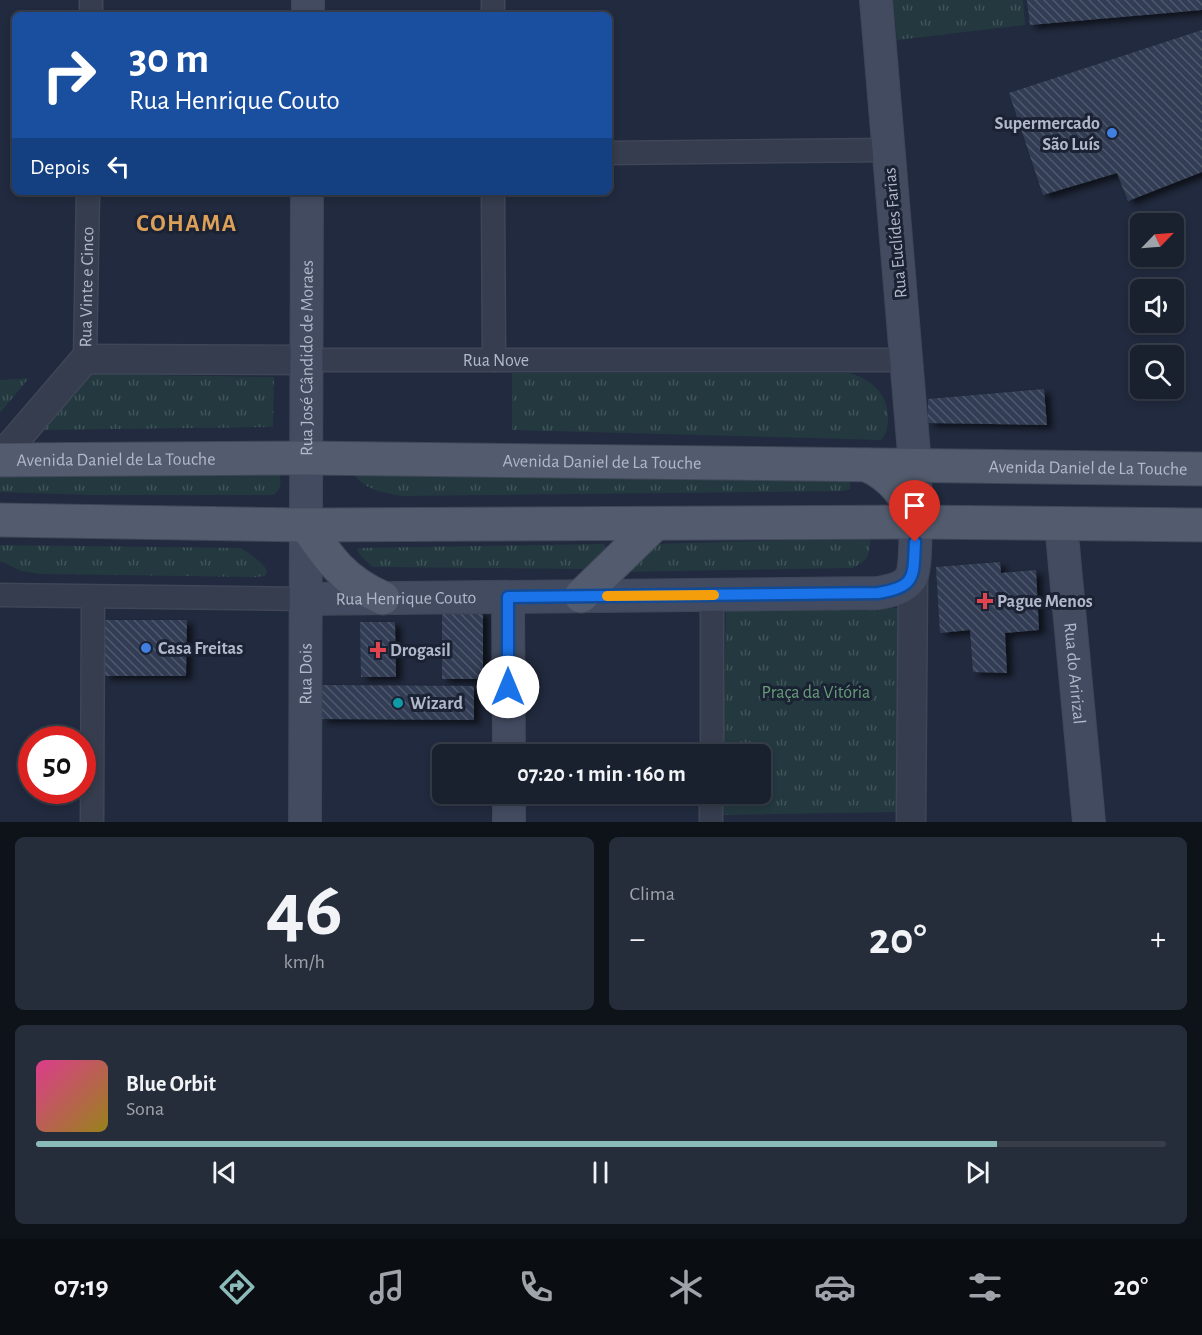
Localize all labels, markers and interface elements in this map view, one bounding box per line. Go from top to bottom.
icon: right [30,36,108,114]
text: 30 m [129,38,209,80]
text: Rua Henrique Couto [129,87,340,114]
place label: Supermercado São Luís [995,115,1100,154]
marker: Supermercado São Luís [1105,126,1119,140]
icon: left [102,150,135,183]
text: Depois [30,156,90,178]
street label: Rua Euclídes Farias [881,167,911,299]
district label: COHAMA [136,212,238,236]
north arrow [1130,213,1184,267]
map controls [1130,213,1184,399]
street label: Rua Vinte e Cinco [77,226,97,348]
street label: Rua José Cândido de Moraes [298,260,317,456]
button: sound [1130,279,1184,333]
button: search [1130,345,1184,399]
street label: Rua Nove [463,352,529,370]
street label: Avenida Daniel de La Touche [16,451,216,470]
street label: Avenida Daniel de La Touche [502,452,702,473]
street label: Avenida Daniel de La Touche [988,458,1188,479]
pin [889,480,940,542]
icon: arrive [898,489,931,522]
street label: Rua Henrique Couto [336,589,477,609]
place label: Pague Menos [997,593,1093,611]
marker: Pague Menos [978,594,992,608]
street label: Rua do Aririzal [1060,622,1088,725]
place label: Casa Freitas [158,640,243,658]
marker: Casa Freitas [139,641,153,655]
place label: Drogasil [390,642,451,660]
street label: Rua Dois [297,643,316,705]
marker: Drogasil [371,643,385,657]
position arrow [476,655,540,719]
park label: Praça da Vitória [762,684,870,702]
place label: Wizard [410,695,463,713]
marker: Wizard [391,696,405,710]
speed limit sign: 50 [18,726,96,804]
text: 07:20 · 1 min · 160 m [517,763,686,785]
text: 46 [266,872,343,950]
text: Clima [630,884,675,904]
text: 20° [869,917,927,962]
text: − [630,923,645,956]
text: + [1150,923,1166,956]
text: km/h [284,952,325,972]
text: Blue Orbit [126,1073,216,1095]
text: Sona [126,1099,164,1119]
icon: previous [208,1156,241,1189]
icon: pause [584,1156,617,1189]
icon: next [961,1156,994,1189]
icon: directions [216,1266,258,1308]
icon: music [366,1266,408,1308]
icon: phone [515,1266,557,1308]
icon: climate [665,1266,707,1308]
icon: car [814,1266,856,1308]
icon: filters [964,1266,1006,1308]
text: 07:19 [54,1273,108,1300]
text: 20° [1113,1273,1148,1300]

